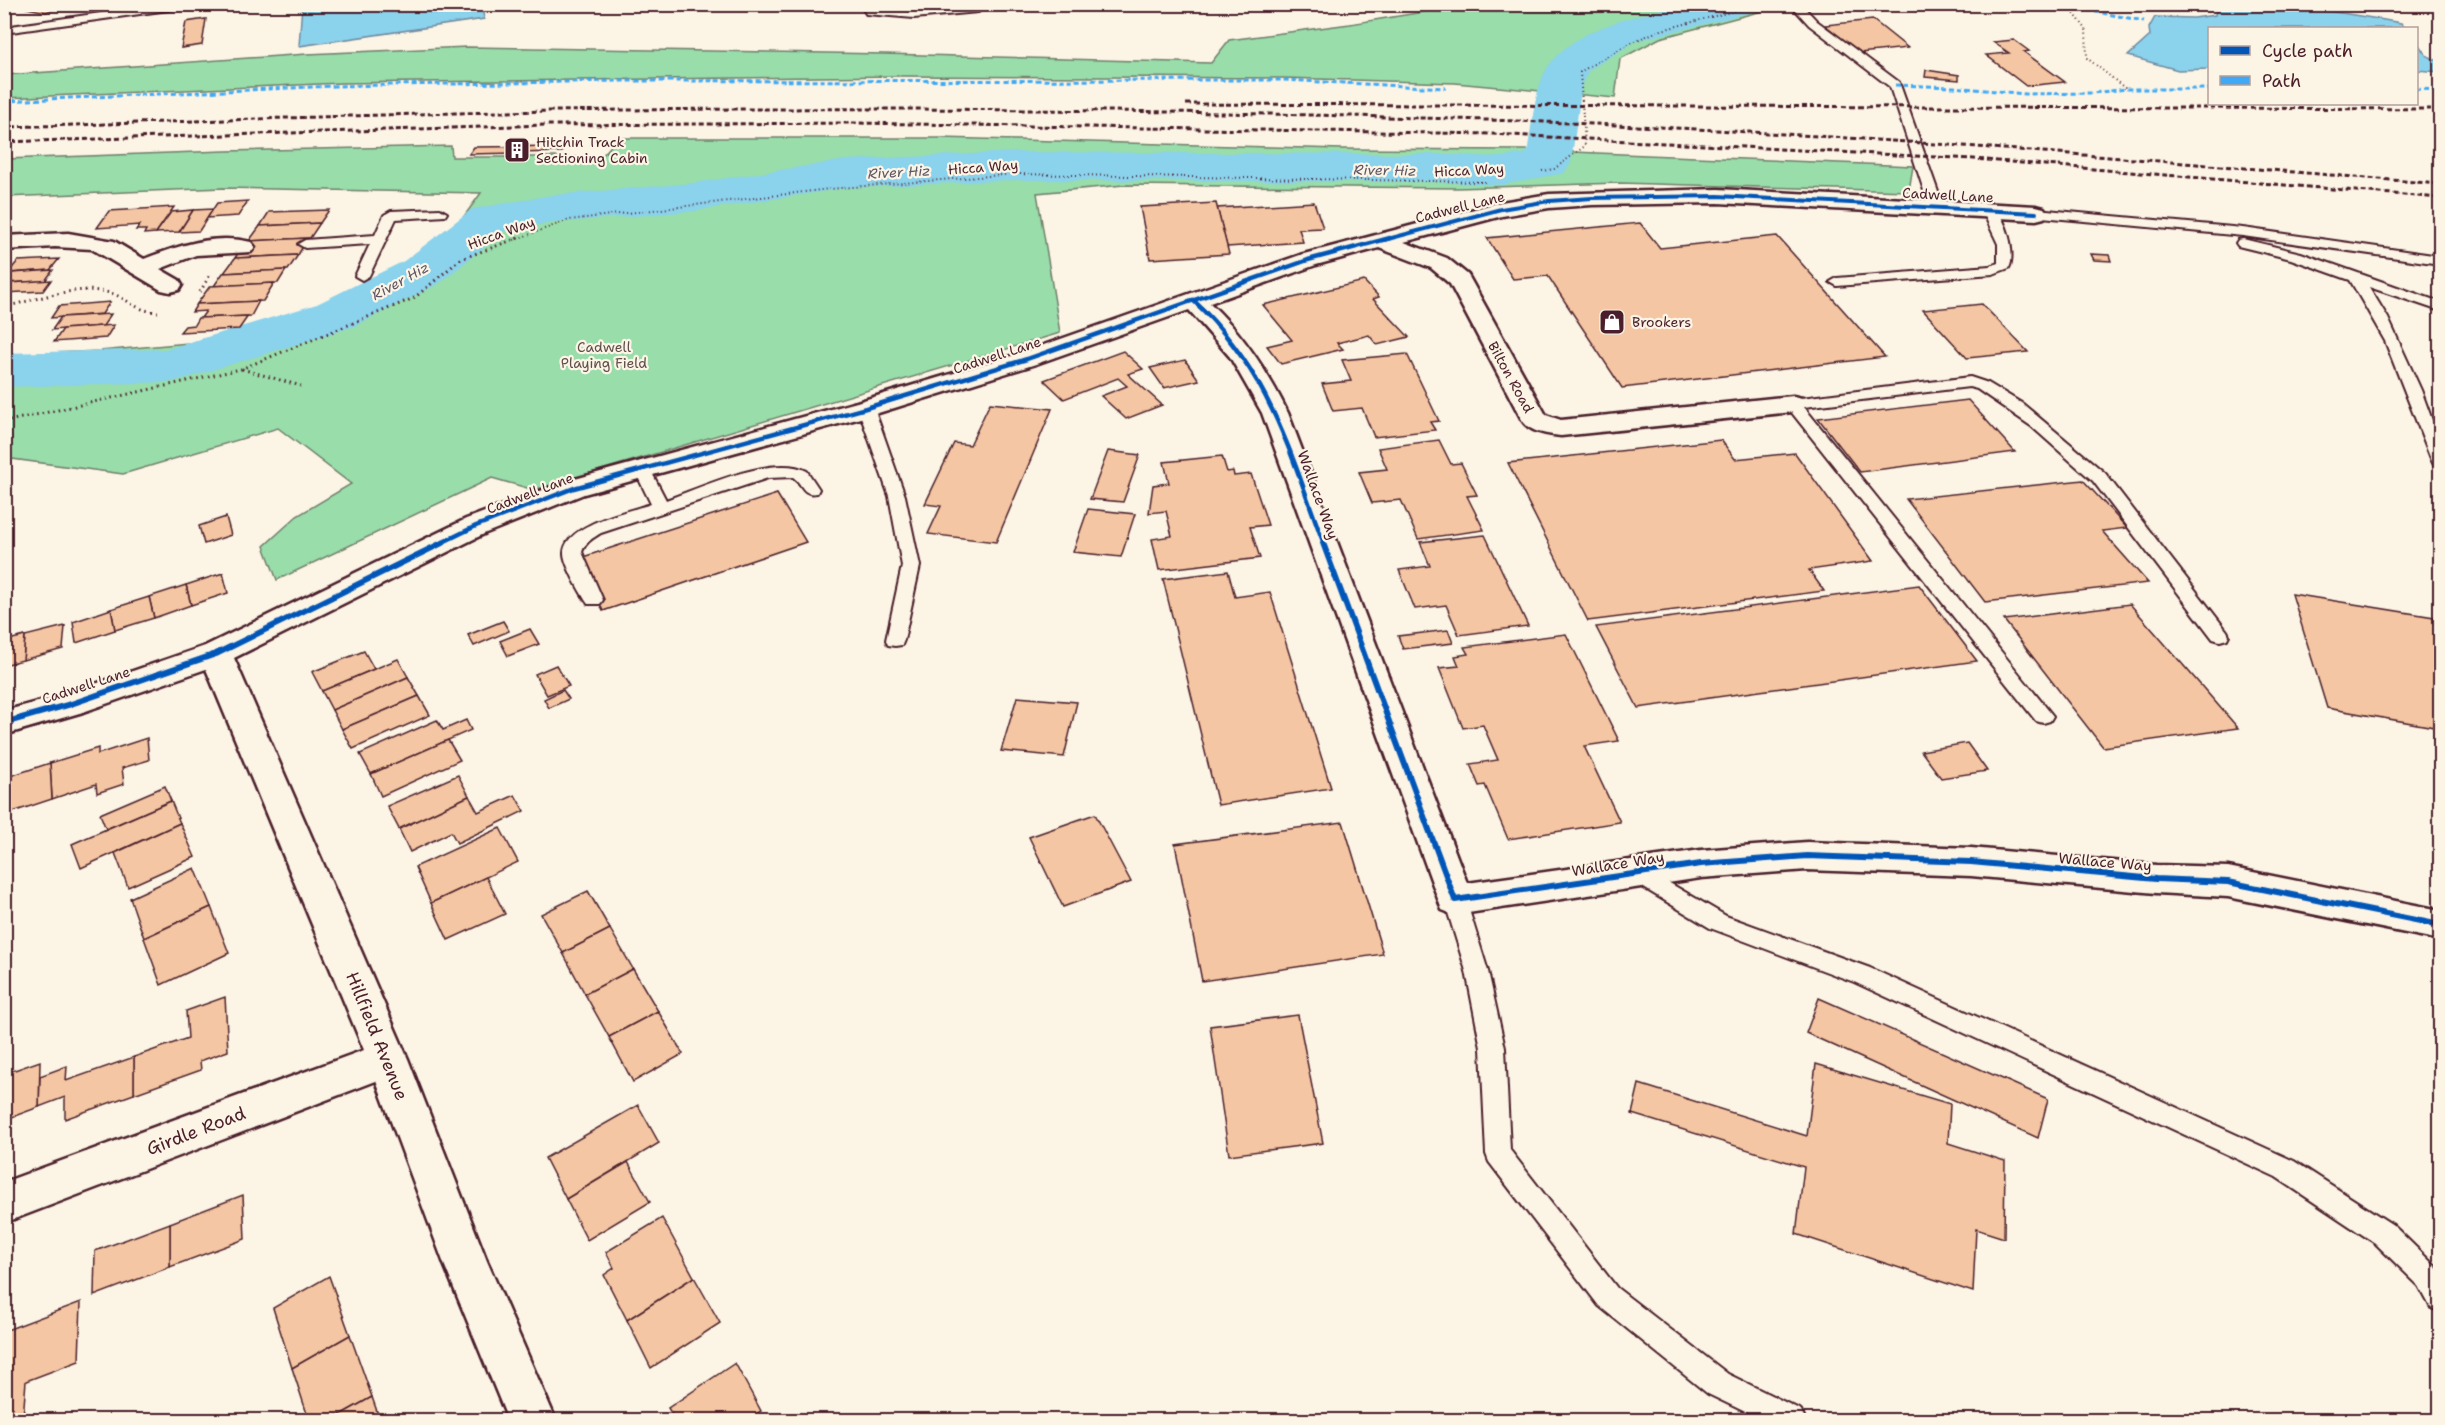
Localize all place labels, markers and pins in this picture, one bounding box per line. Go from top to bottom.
place label: Hitchin Track Sectioning Cabin [536,133,648,167]
building icon: Hitchin Track Sectioning Cabin [502,135,532,165]
shop icon: Brookers [1597,307,1627,337]
place label: Brookers [1632,313,1691,331]

